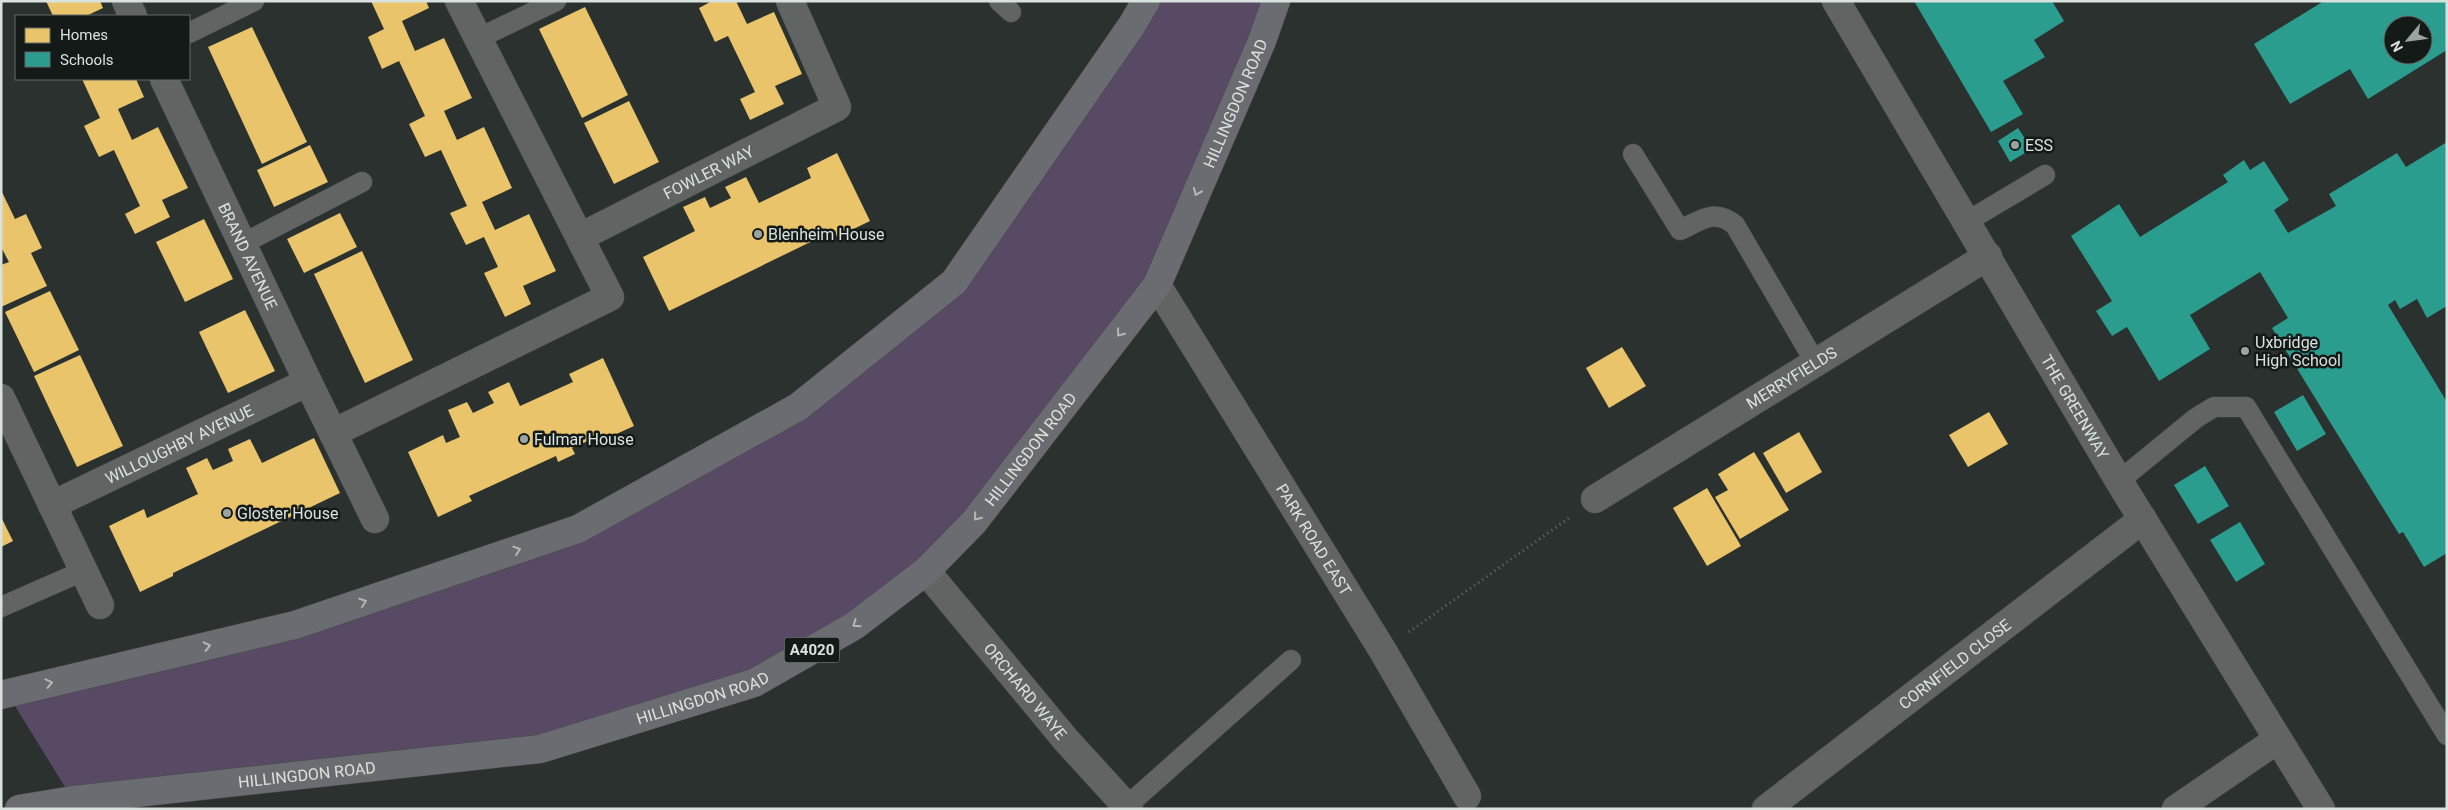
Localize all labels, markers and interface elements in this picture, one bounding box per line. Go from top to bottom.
legend [15,15,190,80]
north arrow [2383,15,2433,65]
text: Homes [60,26,108,44]
street label: HILLINGDON ROAD [1199,36,1271,171]
text: N [2387,38,2406,55]
text: Schools [60,51,114,69]
place label: ESS [2025,136,2053,155]
marker: ESS [2009,139,2021,151]
street label: FOWLER WAY [660,141,757,203]
one-way arrow [1193,187,1204,196]
street label: BRAND AVENUE [215,200,282,313]
place label: Blenheim House [768,225,884,244]
marker: Blenheim House [752,228,764,240]
one-way arrow [1117,327,1125,336]
place label: Uxbridge High School [2255,333,2341,370]
street label: MERRYFIELDS [1743,342,1840,413]
marker: Uxbridge High School [2239,345,2251,357]
street label: THE GREENWAY [2037,351,2113,463]
street label: HILLINGDON ROAD [981,388,1080,510]
street label: WILLOUGHBY AVENUE [102,400,256,488]
place label: Fulmar House [534,430,634,449]
marker: Fulmar House [518,433,530,445]
street label: PARK ROAD EAST [1273,480,1356,599]
place label: Gloster House [237,504,338,523]
marker: Gloster House [221,507,233,519]
one-way arrow [975,511,983,520]
one-way arrow [512,546,521,556]
one-way arrow [358,598,367,608]
street label: CORNFIELD CLOSE [1895,615,2014,713]
one-way arrow [852,618,862,627]
road number: A4020 [784,638,840,662]
street label: ORCHARD WAYE [980,639,1071,743]
one-way arrow [202,641,211,652]
street label: HILLINGDON ROAD [634,667,772,728]
one-way arrow [44,678,53,689]
street label: HILLINGDON ROAD [237,758,377,791]

